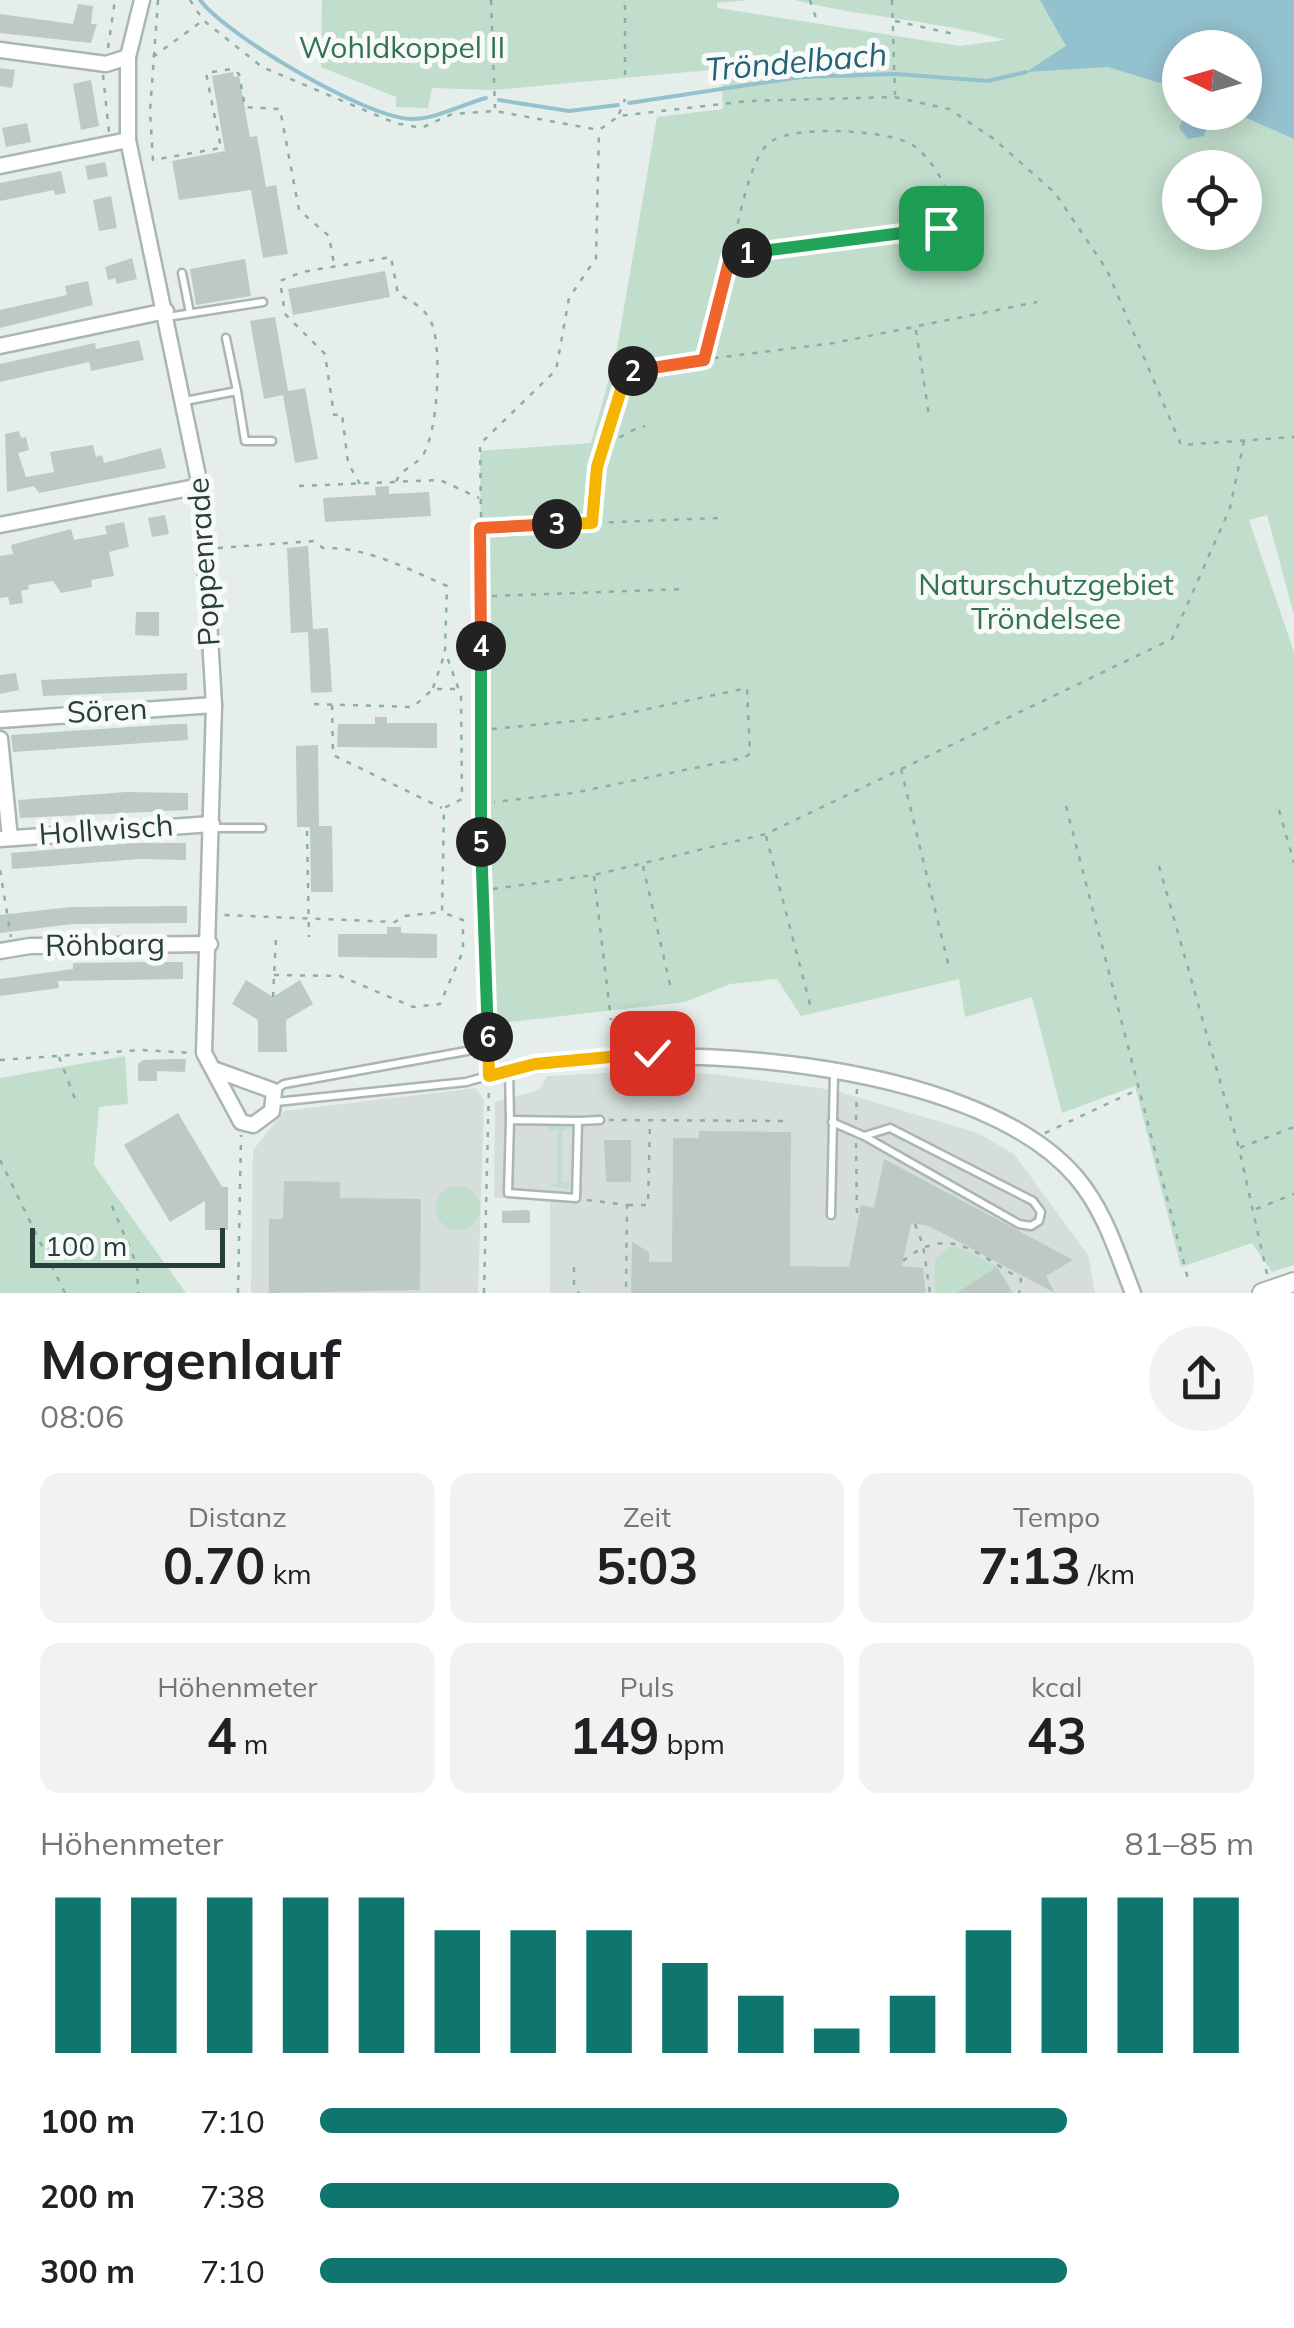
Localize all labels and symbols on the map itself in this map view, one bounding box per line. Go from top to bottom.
park label: Wohldkoppel II [299,28,505,66]
north arrow [1162,30,1262,130]
water label: Tröndelbach [703,33,889,89]
pin [899,186,984,271]
pin: 1 [722,228,772,278]
pin: 2 [608,346,658,396]
street label: Poppenrade [178,476,228,648]
pin: 3 [532,499,582,549]
park label: Naturschutzgebiet Tröndelsee [918,565,1174,637]
pin: 4 [456,621,506,671]
street label: Sören [66,689,148,731]
street label: Hollwisch [37,805,175,853]
pin: 5 [456,817,506,867]
street label: Röhbarg [45,924,165,964]
pin [610,1011,695,1096]
pin: 6 [463,1012,513,1062]
scale bar [30,1223,225,1268]

